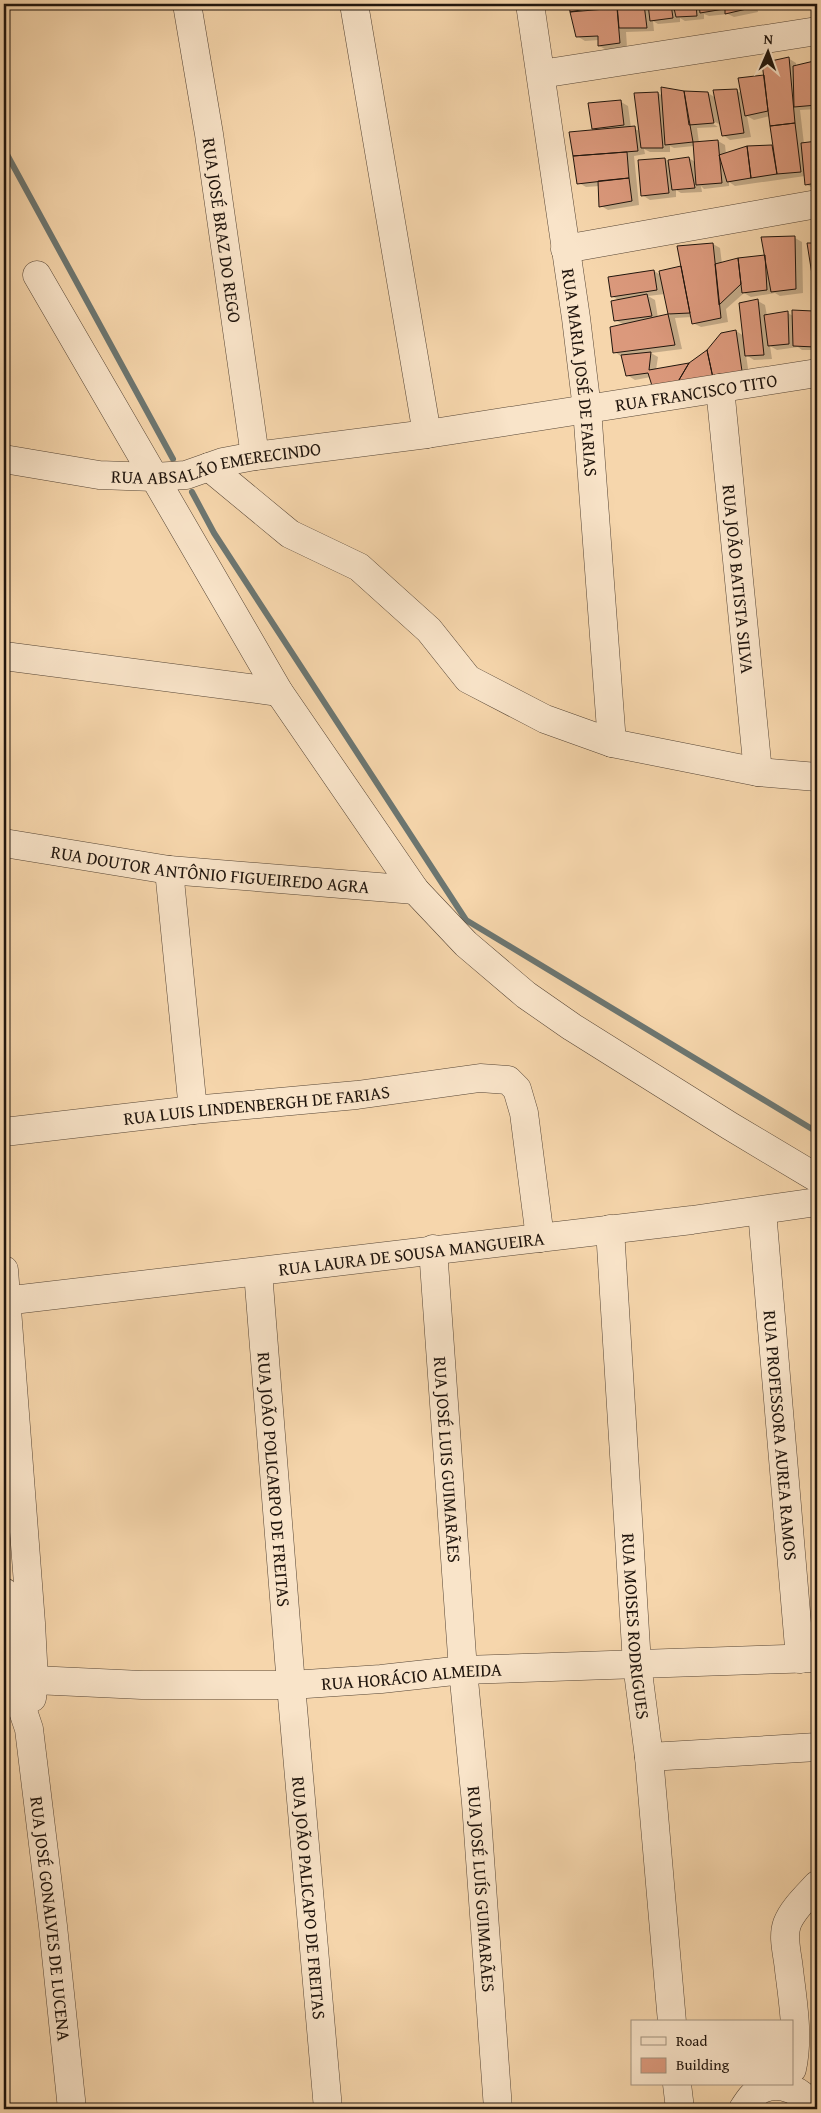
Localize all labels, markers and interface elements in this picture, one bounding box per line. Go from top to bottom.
north arrow [744,28,794,78]
text: N [763,29,774,49]
street label: RUA JOSÉ BRAZ DO REGO [196,136,249,325]
street label: RUA MARIA JOSÉ DE FARIAS [555,267,606,478]
street label: RUA FRANCISCO TITO [613,366,779,418]
street label: RUA ABSALÃO EMERECINDO [111,434,323,491]
street label: RUA JOÃO BATISTA SILVA [716,483,762,675]
street label: RUA DOUTOR ANTÔNIO FIGUEIREDO AGRA [49,837,371,900]
street label: RUA LUIS LINDENBERGH DE FARIAS [122,1077,391,1132]
street label: RUA LAURA DE SOUSA MANGUEIRA [277,1224,546,1282]
street label: RUA PROFESSORA AUREA RAMOS [757,1309,805,1562]
street label: RUA JOÃO POLICARPO DE FREITAS [251,1351,298,1608]
street label: RUA JOSÉ LUIS GUIMARÃES [427,1355,469,1564]
street label: RUA MOISES RODRIGUES [615,1532,658,1721]
street label: RUA HORÁCIO ALMEIDA [320,1655,502,1696]
street label: RUA JOÃO PALICAPO DE FREITAS [286,1775,334,2021]
street label: RUA JOSÉ LUÍS GUIMARÃES [461,1785,503,1993]
street label: RUA JOSÉ GONALVES DE LUCENA [24,1795,78,2042]
legend [631,2020,794,2086]
text: Road [676,2030,707,2051]
text: Building [676,2054,730,2075]

